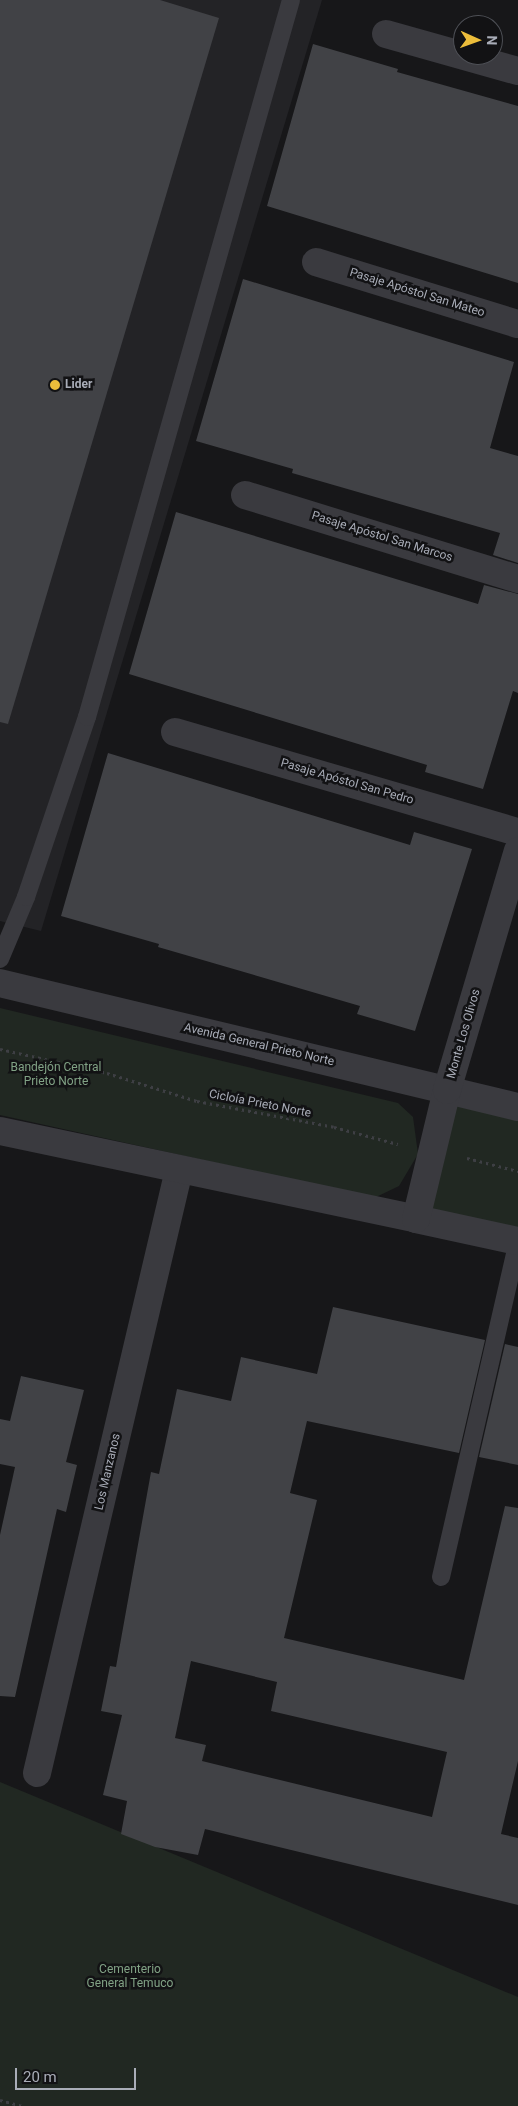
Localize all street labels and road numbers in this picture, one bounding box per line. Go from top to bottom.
street label: Pasaje Apóstol San Mateo [348,266,486,320]
street label: Pasaje Apóstol San Marcos [310,509,454,565]
street label: Pasaje Apóstol San Pedro [279,756,415,808]
street label: Monte Los Olivos [444,988,484,1080]
street label: Avenida General Prieto Norte [182,1021,336,1069]
street label: Cicloía Prieto Norte [208,1087,312,1121]
street label: Los Manzanos [92,1432,124,1512]

